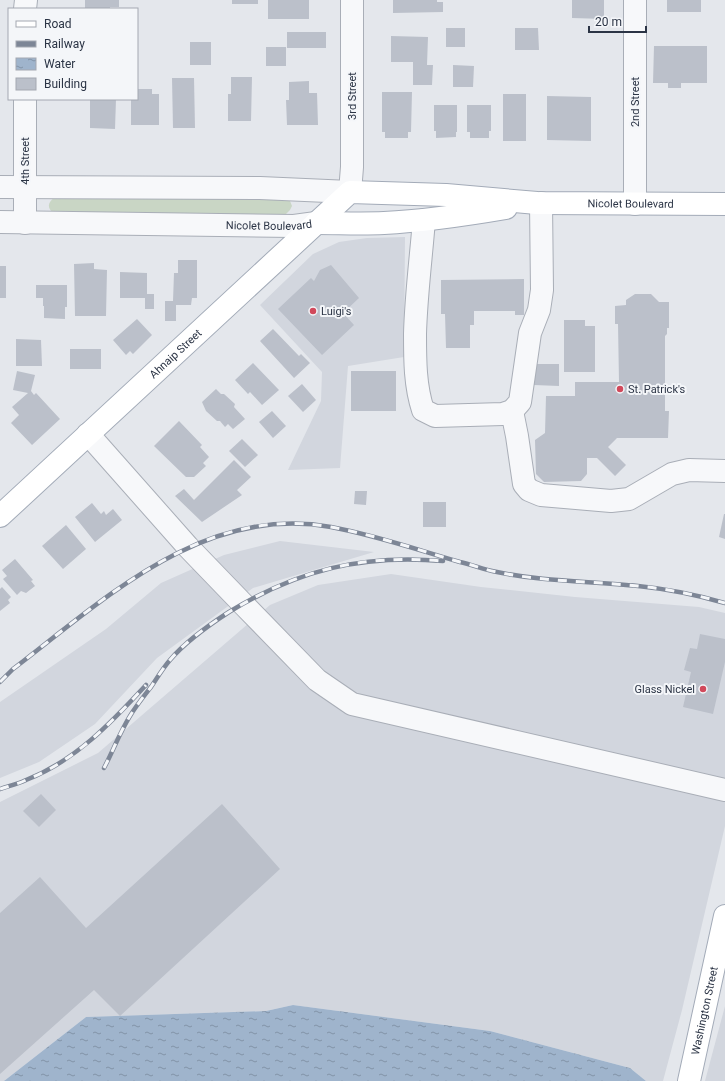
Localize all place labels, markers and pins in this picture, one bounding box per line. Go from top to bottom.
place label: Luigi's [321,305,352,318]
marker: Luigi's [308,306,318,316]
place label: St. Patrick's [628,383,685,396]
marker: St. Patrick's [615,384,625,394]
place label: Glass Nickel [635,683,695,696]
marker: Glass Nickel [698,684,708,694]

